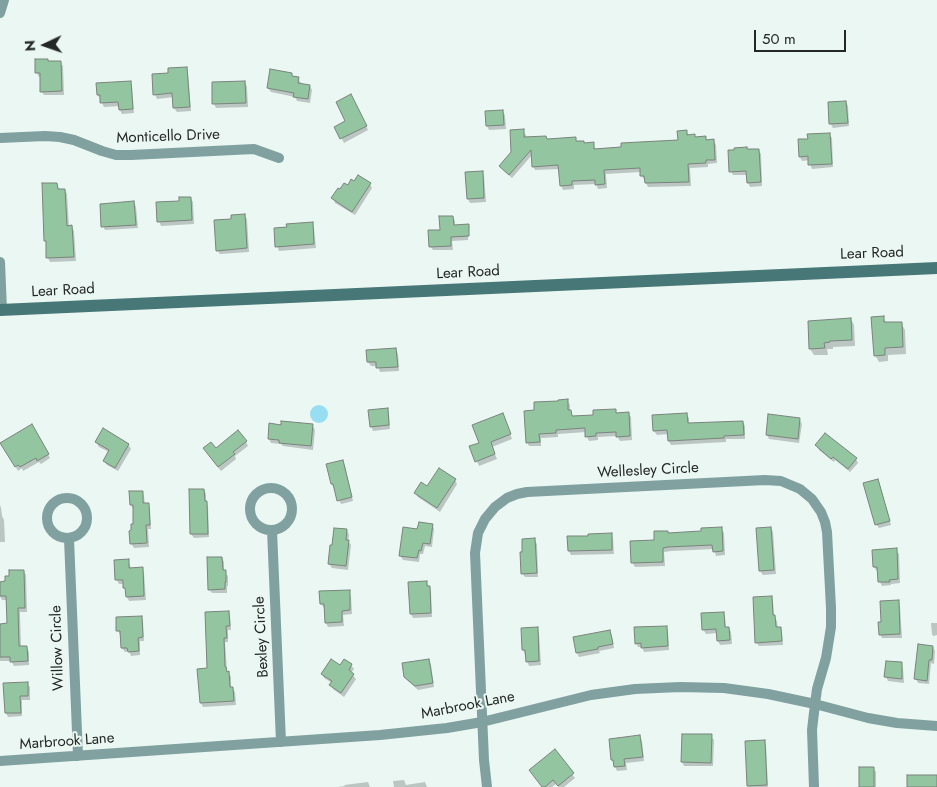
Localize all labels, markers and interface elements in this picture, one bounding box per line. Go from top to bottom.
north arrow [20,20,70,70]
scale bar [757,20,850,52]
text: 50 m [762,28,796,50]
text: N [20,40,40,52]
street label: Monticello Drive [116,126,220,148]
street label: Lear Road [840,244,904,264]
street label: Lear Road [436,262,500,284]
street label: Lear Road [31,280,95,302]
street label: Wellesley Circle [597,459,699,483]
street label: Bexley Circle [251,596,273,678]
street label: Willow Circle [48,605,68,691]
street label: Marbrook Lane [420,688,516,724]
street label: Marbrook Lane [19,730,115,754]

